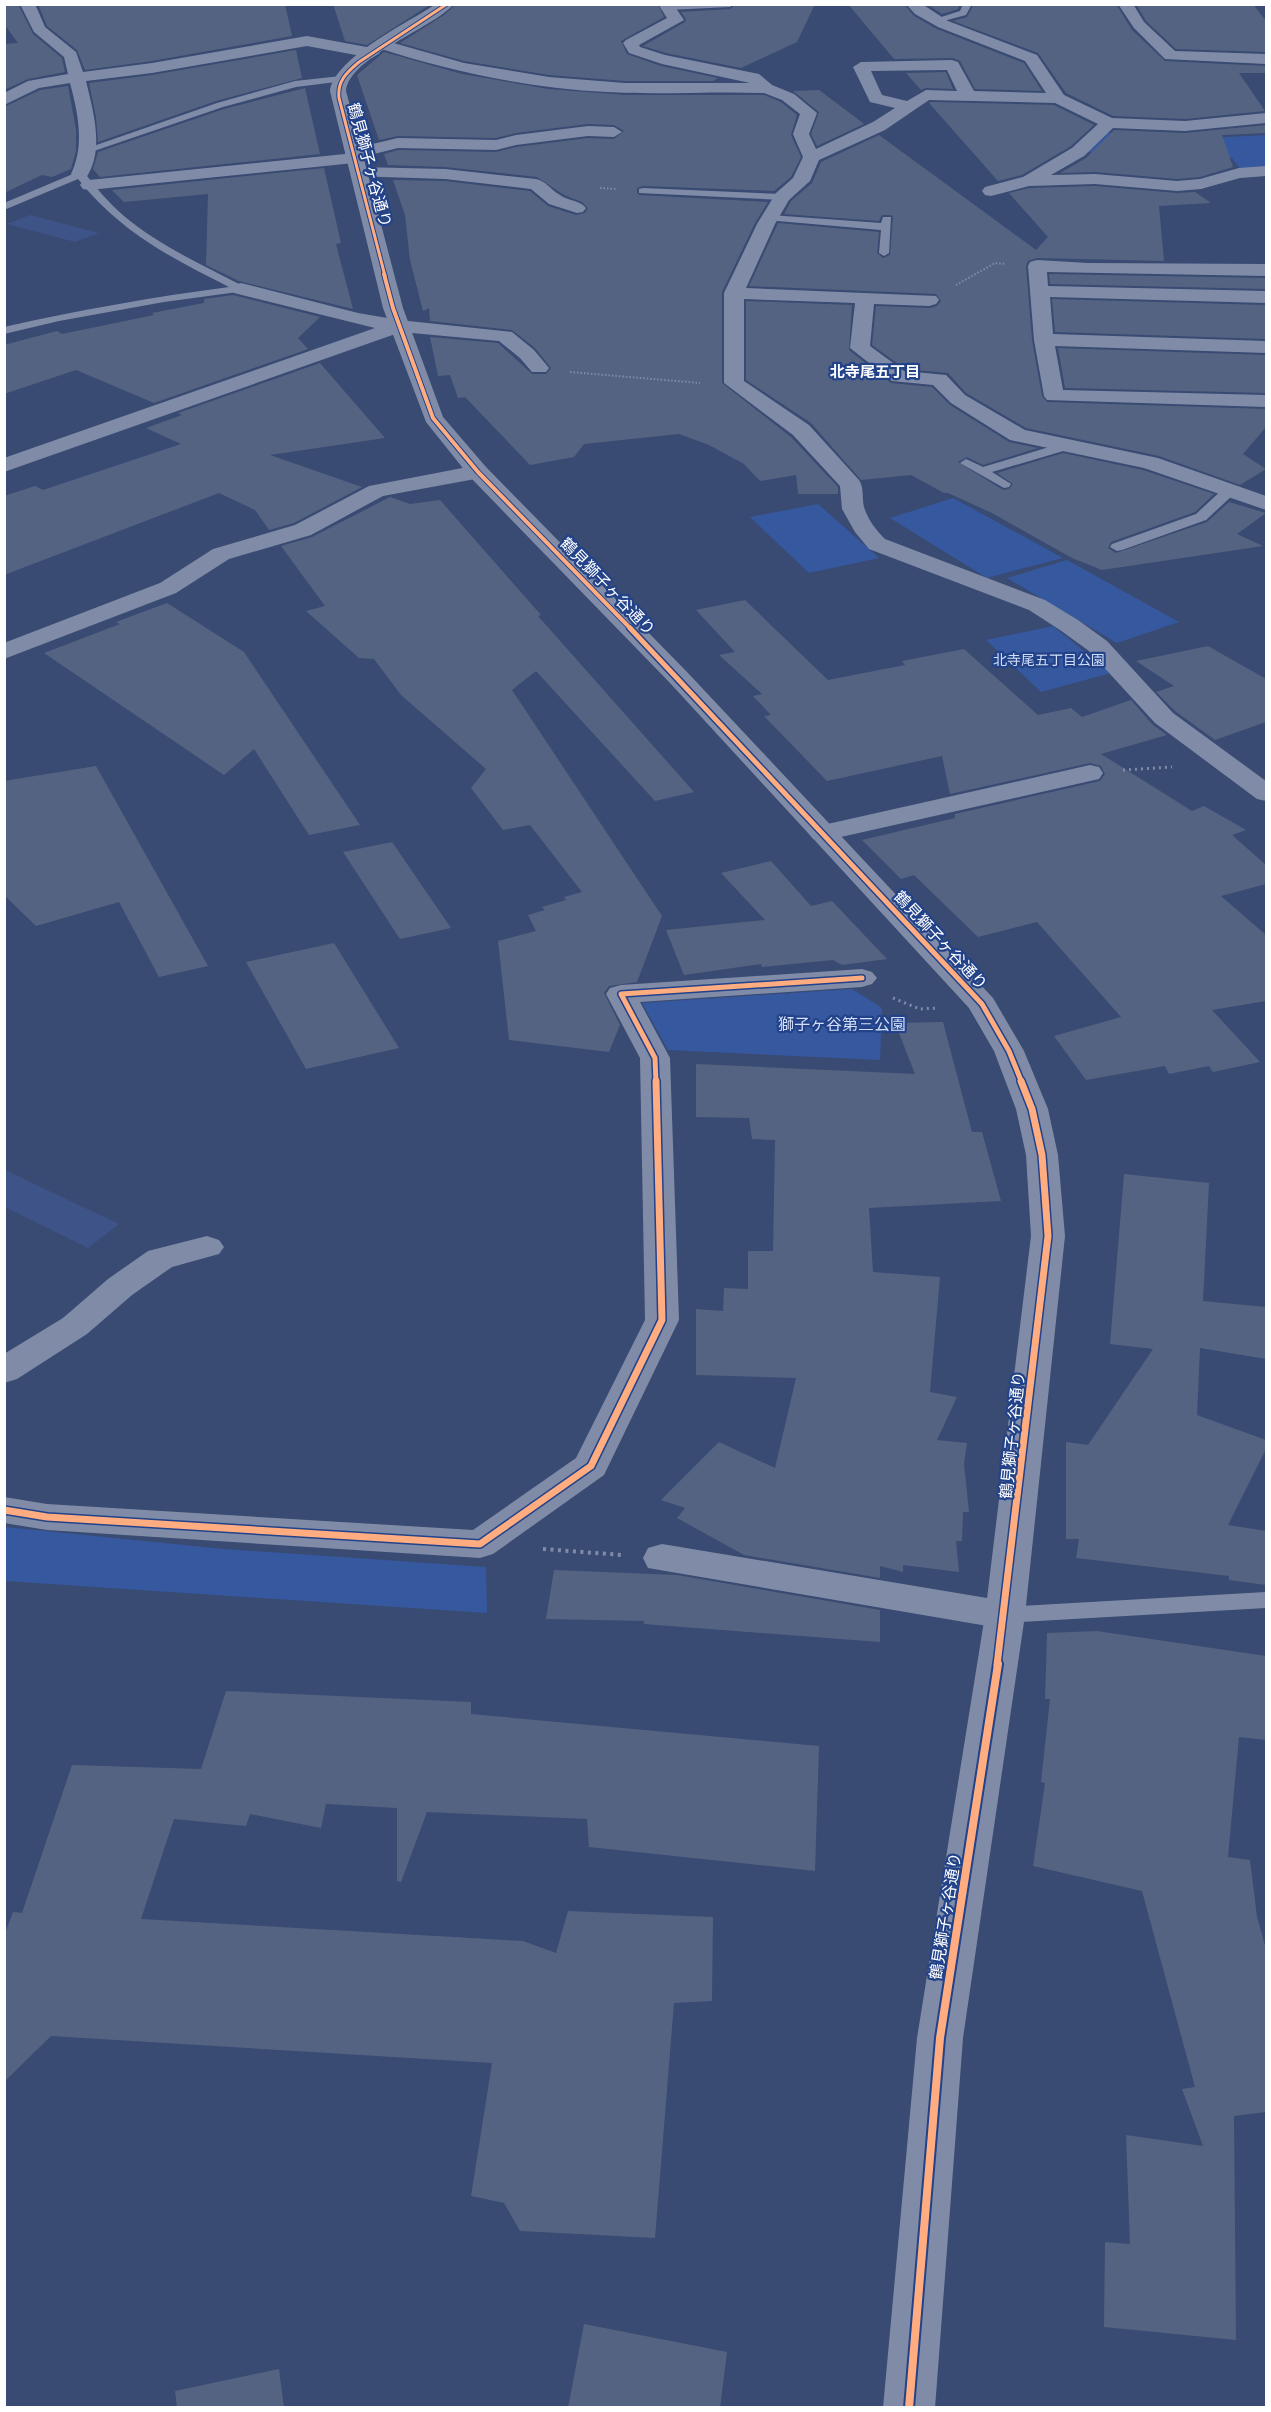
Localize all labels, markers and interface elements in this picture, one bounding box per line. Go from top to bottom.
street label: 鶴見獅子ヶ谷通り [345,101,394,229]
district label: 北寺尾五丁目 [830,363,920,380]
street label: 鶴見獅子ヶ谷通り [557,534,658,638]
park label: 北寺尾五丁目公園 [993,652,1105,668]
street label: 鶴見獅子ヶ谷通り [891,888,991,993]
park label: 獅子ヶ谷第三公園 [778,1016,906,1033]
street label: 鶴見獅子ヶ谷通り [997,1371,1028,1500]
street label: 鶴見獅子ヶ谷通り [927,1852,964,1981]

